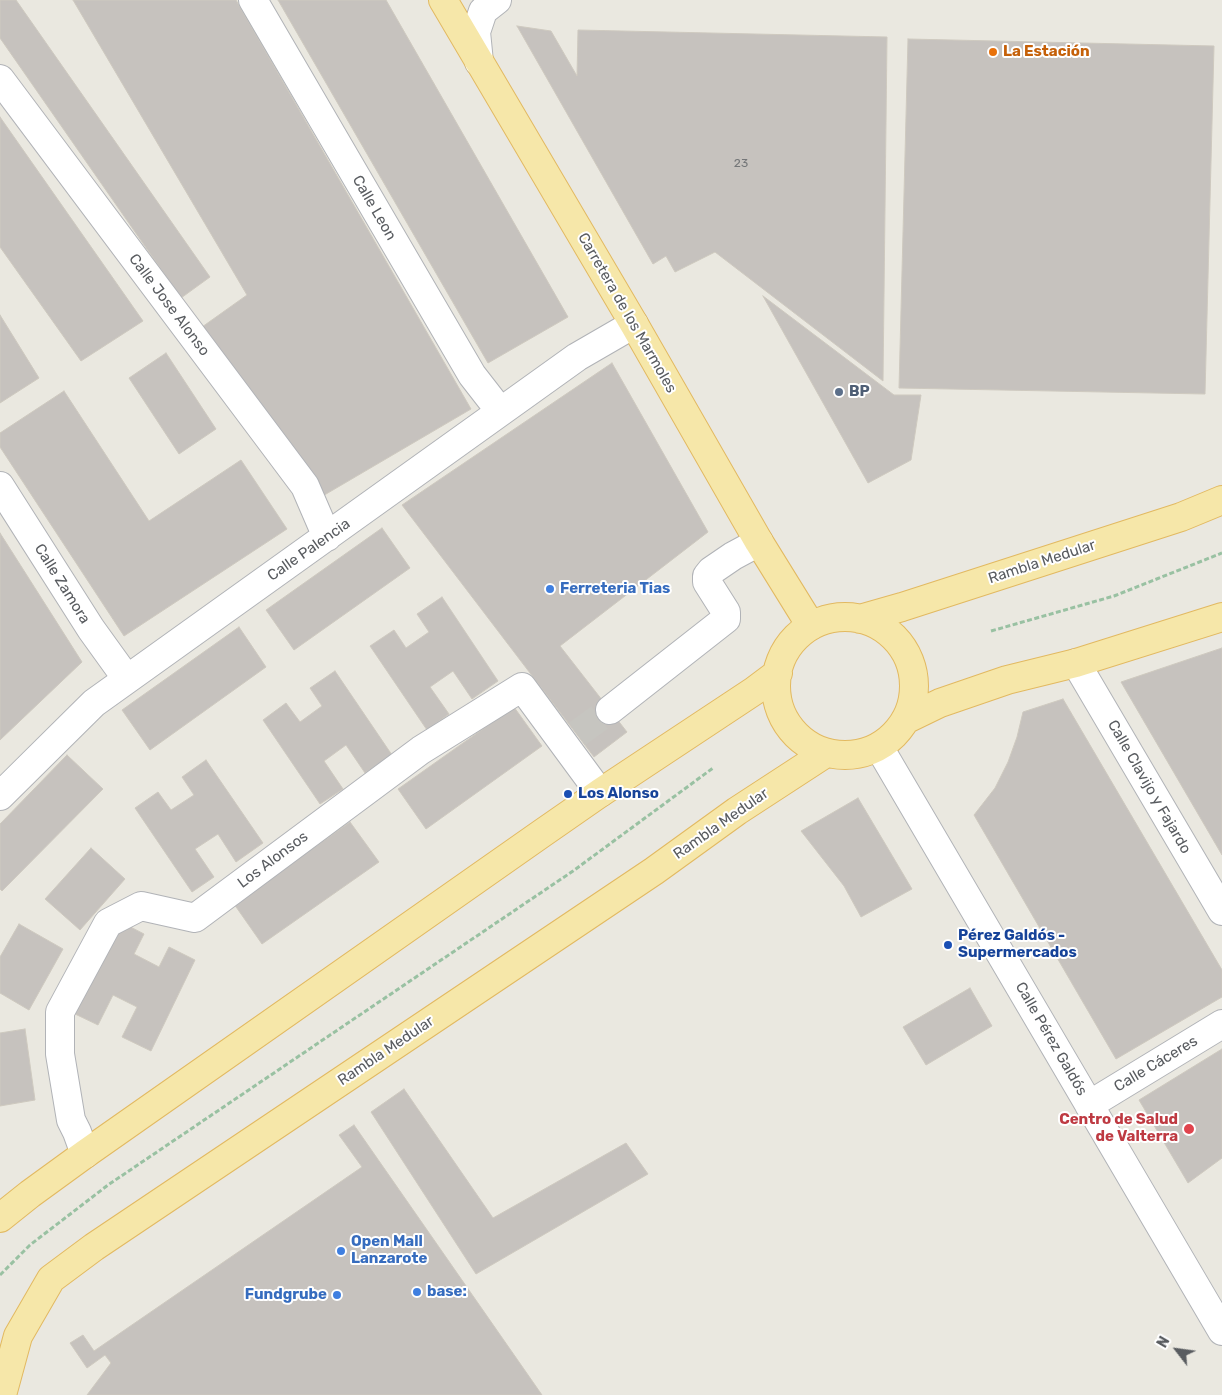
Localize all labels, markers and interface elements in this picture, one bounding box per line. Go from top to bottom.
place label: La Estación [1003,43,1090,61]
marker: La Estación [987,46,999,58]
house number: 23 [734,157,748,171]
street label: Calle Leon [348,172,400,244]
street label: Carretera de los Marmoles [574,230,680,396]
street label: Calle Jose Alonso [125,250,213,360]
place label: BP [849,383,870,401]
marker: BP [833,386,845,398]
street label: Calle Palencia [264,515,354,585]
street label: Rambla Medular [986,536,1098,588]
street label: Calle Zamora [30,541,94,627]
place label: Ferreteria Tias [560,580,670,598]
marker: Ferreteria Tias [544,583,556,595]
street label: Calle Clavijo y Fajardo [1103,717,1195,857]
place label: Los Alonso [578,785,659,803]
street label: Rambla Medular [670,785,772,863]
marker: Los Alonso [562,788,574,800]
street label: Los Alonsos [234,828,312,892]
place label: Pérez Galdós - Supermercados [958,927,1077,962]
marker: Pérez Galdós - Supermercados [942,939,954,951]
street label: Calle Pérez Galdós [1011,979,1091,1099]
street label: Rambla Medular [335,1012,437,1090]
street label: Calle Cáceres [1111,1032,1201,1096]
place label: Centro de Salud de Valterra [1059,1111,1178,1146]
marker: Centro de Salud de Valterra [1182,1122,1196,1136]
place label: Open Mall Lanzarote [351,1233,427,1268]
marker: Open Mall Lanzarote [335,1245,347,1257]
place label: base: [427,1283,467,1301]
place label: Fundgrube [245,1286,327,1304]
marker: base: [411,1286,423,1298]
marker: Fundgrube [331,1289,343,1301]
north arrow [1152,1325,1202,1375]
text: N [1154,1334,1173,1351]

